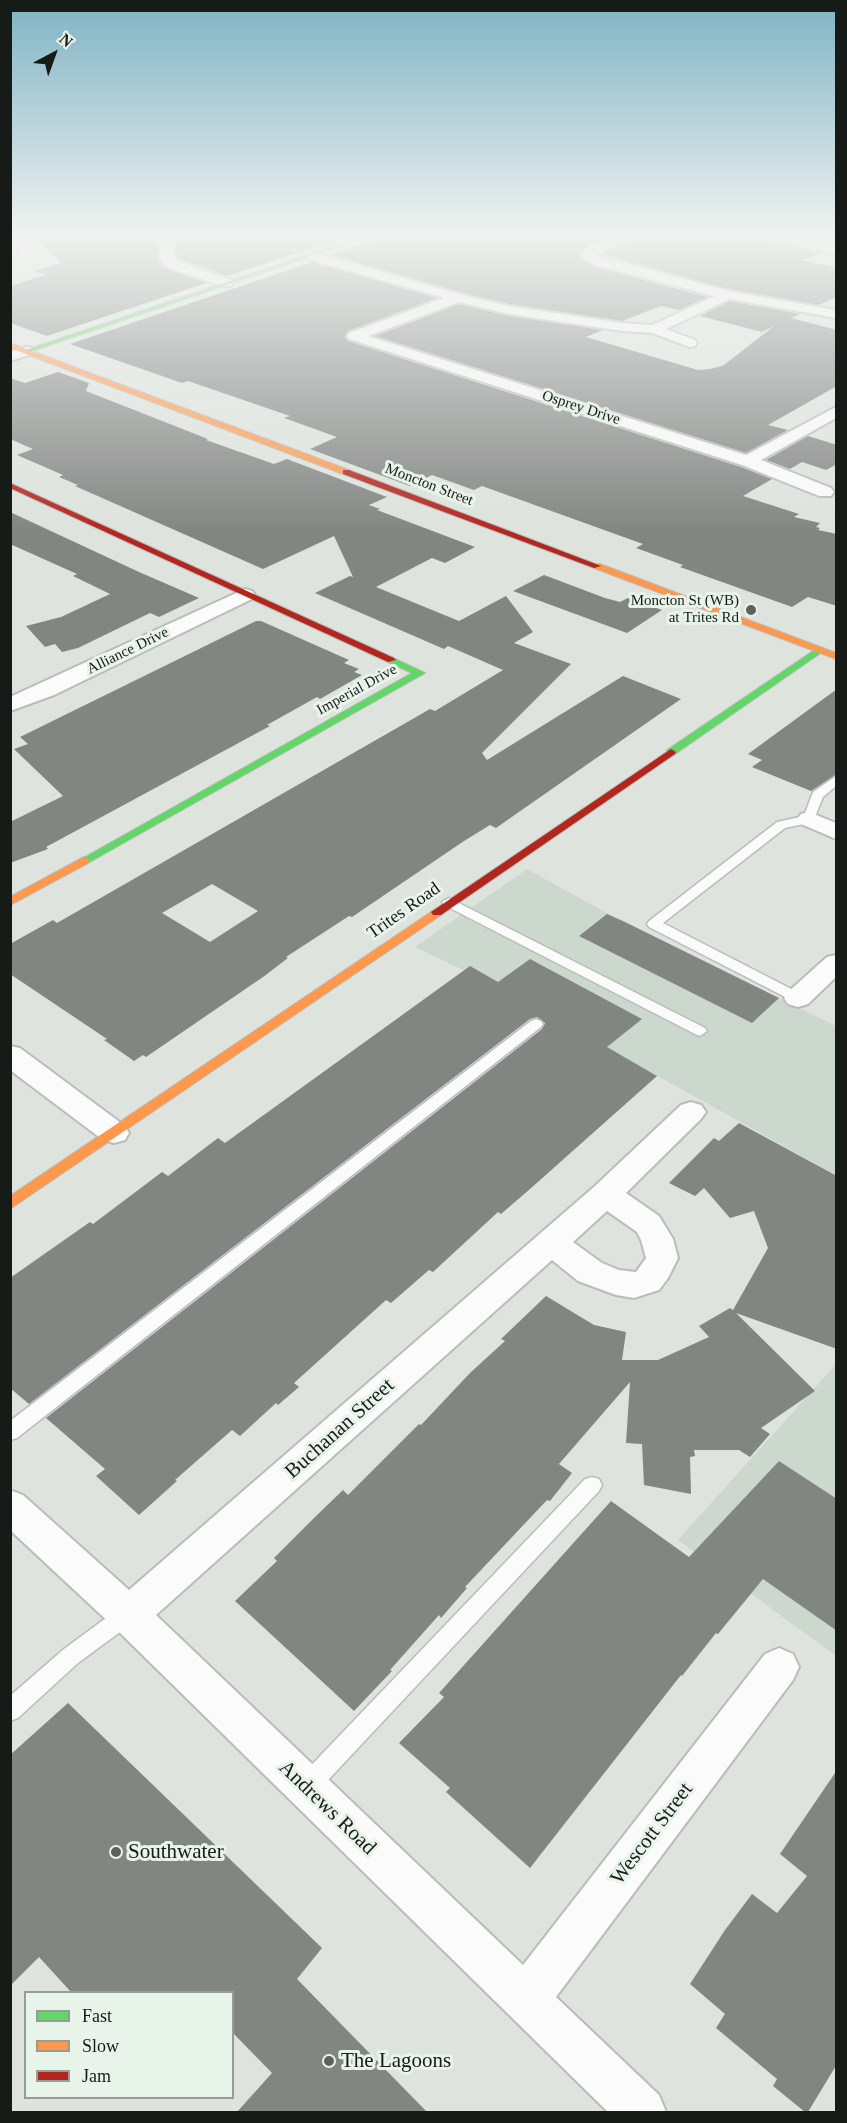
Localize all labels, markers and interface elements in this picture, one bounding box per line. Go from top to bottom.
north arrow [24,24,84,84]
text: N [56,30,76,50]
street label: Osprey Drive [540,387,622,429]
street label: Moncton Street [382,460,476,510]
place label: Moncton St (WB) at Trites Rd [631,592,739,627]
marker: Moncton St (WB) at Trites Rd [744,603,758,617]
street label: Alliance Drive [84,623,172,679]
street label: Imperial Drive [314,661,400,719]
street label: Trites Road [363,878,445,944]
street label: Buchanan Street [280,1373,400,1485]
street label: Andrews Road [273,1755,381,1861]
street label: Wescott Street [605,1778,699,1890]
place label: Southwater [128,1839,224,1865]
marker: Southwater [109,1845,123,1859]
legend [24,1991,234,2099]
text: Fast [82,2006,112,2026]
text: Slow [82,2036,119,2056]
place label: The Lagoons [341,2048,451,2074]
marker: The Lagoons [322,2054,336,2068]
text: Jam [82,2066,111,2086]

